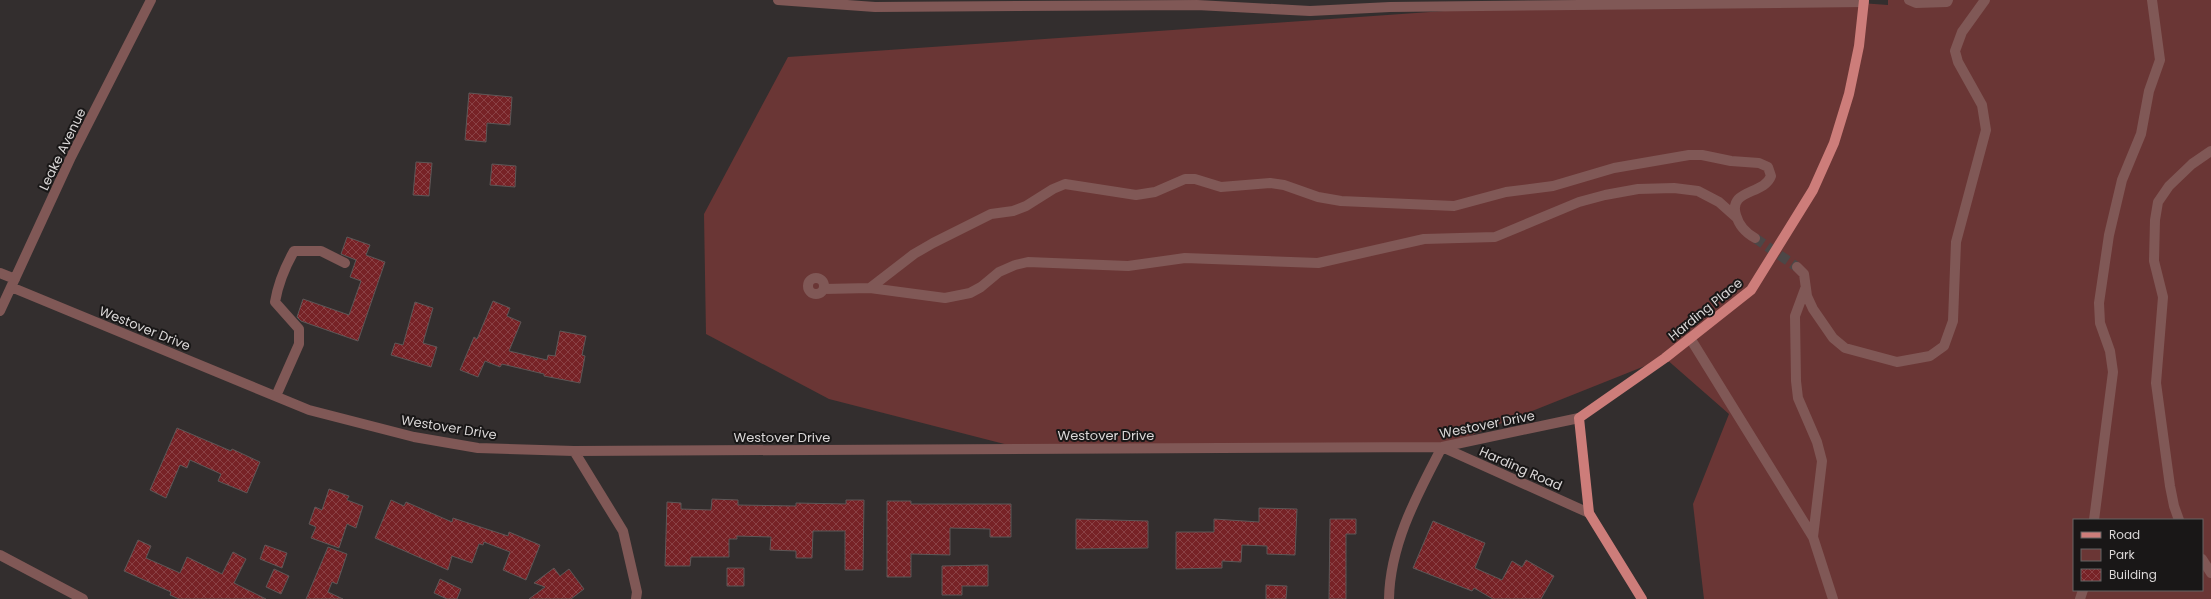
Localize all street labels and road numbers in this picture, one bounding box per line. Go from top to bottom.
street label: Leake Avenue [34,105,91,194]
street label: Harding Place [1664,273,1747,345]
street label: Westover Drive [96,302,193,355]
street label: Westover Drive [1438,406,1536,443]
street label: Westover Drive [400,411,498,444]
street label: Westover Drive [1058,426,1154,445]
street label: Westover Drive [734,428,830,447]
street label: Harding Road [1476,442,1565,495]

